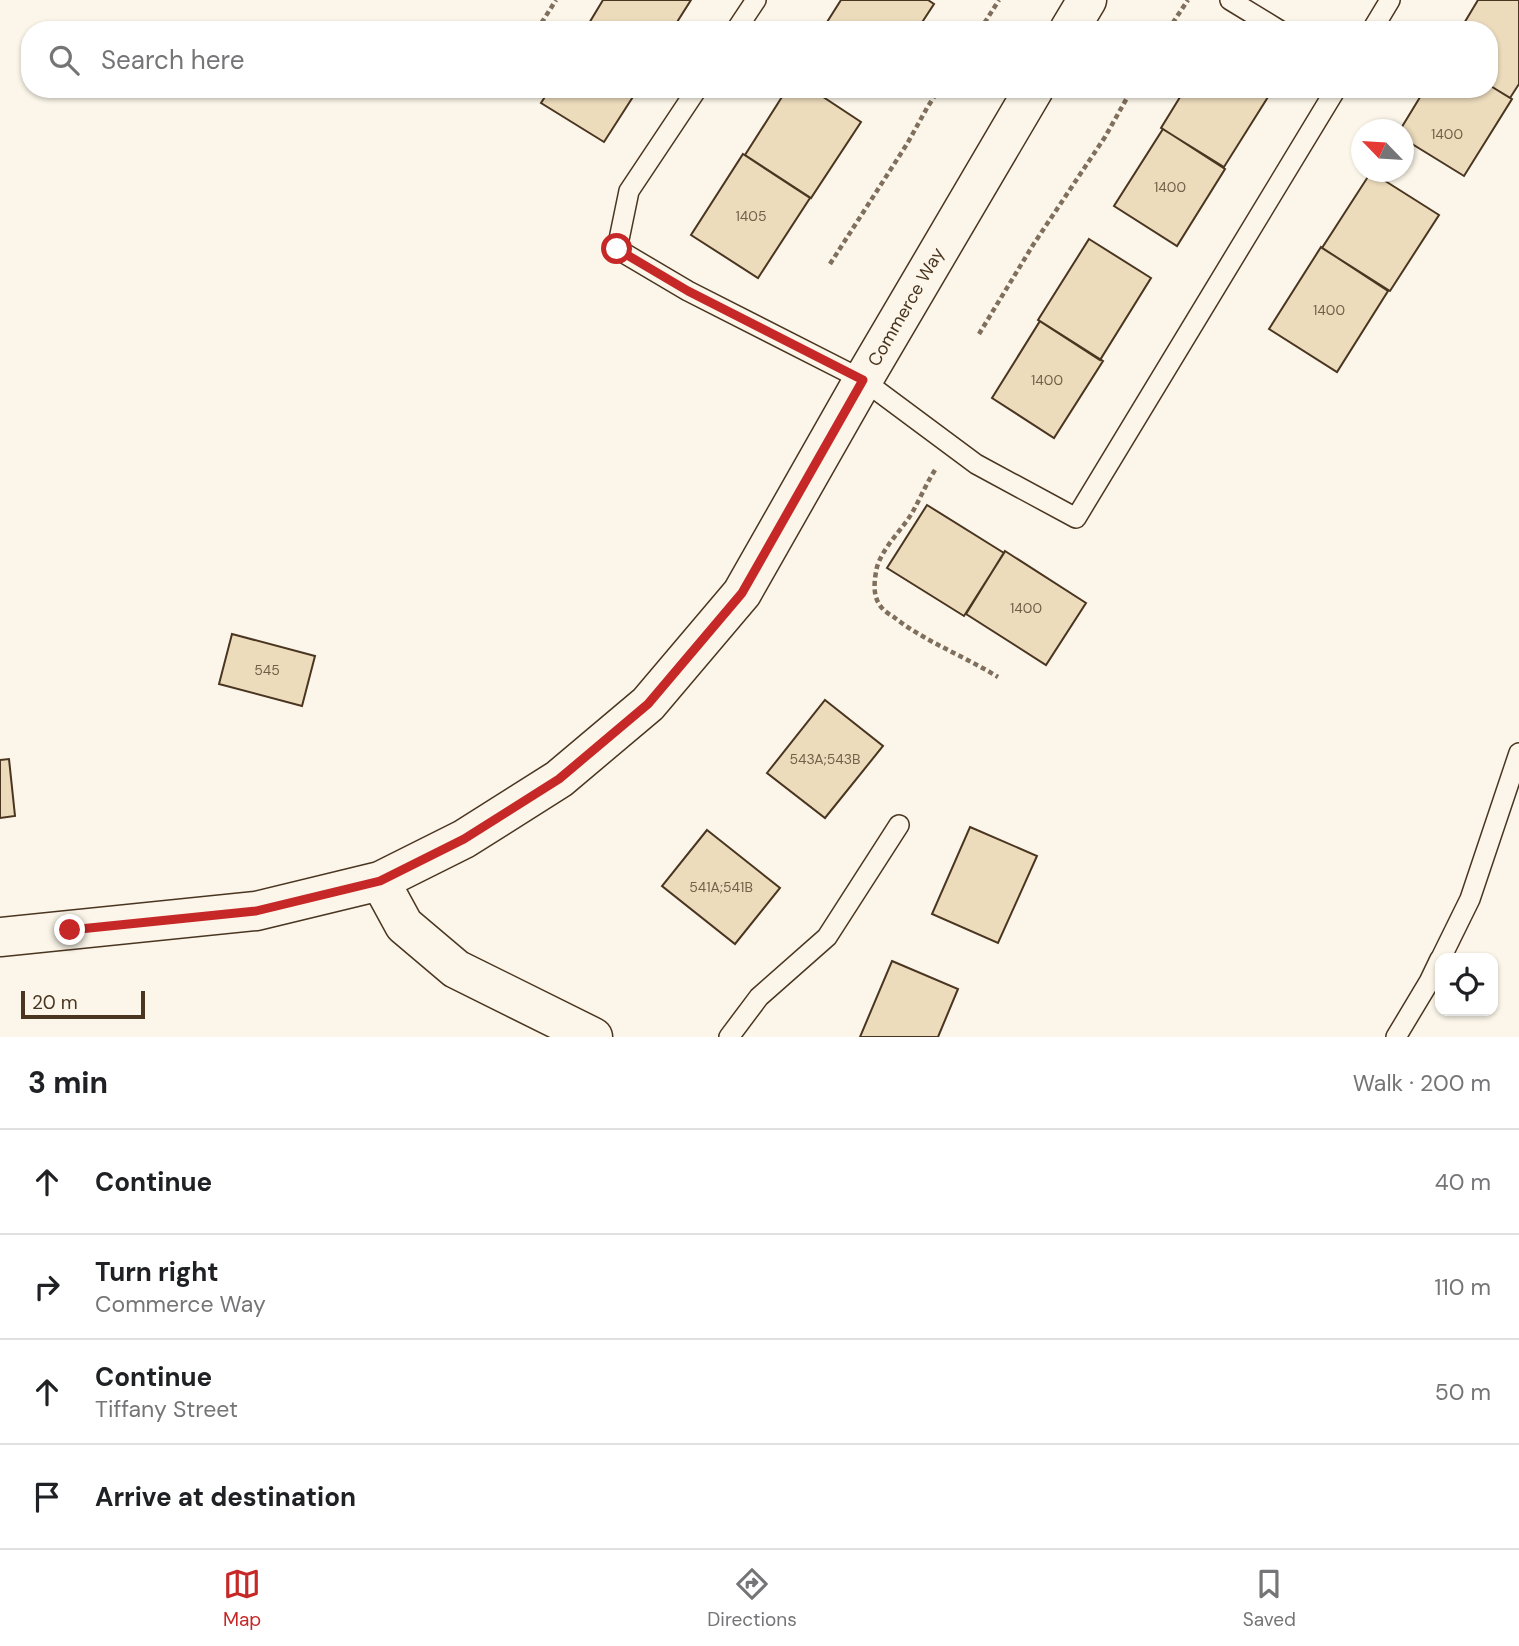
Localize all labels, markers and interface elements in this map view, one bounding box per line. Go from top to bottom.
search box [21,21,1498,98]
icon: search [45,41,83,79]
text: Search here [101,43,244,77]
north arrow [1351,119,1414,182]
house number: 1400 [1431,125,1463,143]
house number: 1400 [1154,178,1186,196]
house number: 1405 [736,207,766,225]
route start [601,233,632,264]
street label: Commerce Way [862,243,950,371]
house number: 1400 [1313,301,1345,319]
house number: 1400 [1031,371,1063,389]
house number: 1400 [1010,599,1042,617]
house number: 545 [254,661,280,679]
house number: 543A;543B [790,750,860,768]
house number: 541A;541B [689,878,753,896]
route end [54,914,85,945]
map controls [1435,953,1498,1016]
button: locate [1435,953,1498,1016]
scale bar [21,988,145,1020]
text: 20 m [32,990,78,1015]
text: 3 min [28,1063,108,1102]
text: Walk · 200 m [1353,1068,1491,1098]
icon: ahead [28,1163,66,1201]
text: Continue [95,1165,212,1199]
text: 40 m [1435,1167,1491,1197]
text: Turn right [95,1255,219,1289]
icon: right [28,1268,66,1306]
text: 110 m [1434,1272,1491,1302]
text: Commerce Way [95,1289,266,1319]
text: Continue [95,1360,212,1394]
icon: ahead [28,1373,66,1411]
text: 50 m [1435,1377,1491,1407]
text: Tiffany Street [95,1394,238,1424]
icon: arrive [28,1478,66,1516]
text: Arrive at destination [95,1480,356,1514]
tab: Map [223,1565,261,1632]
tab: Directions [707,1565,797,1632]
tab: Saved [1243,1565,1296,1632]

